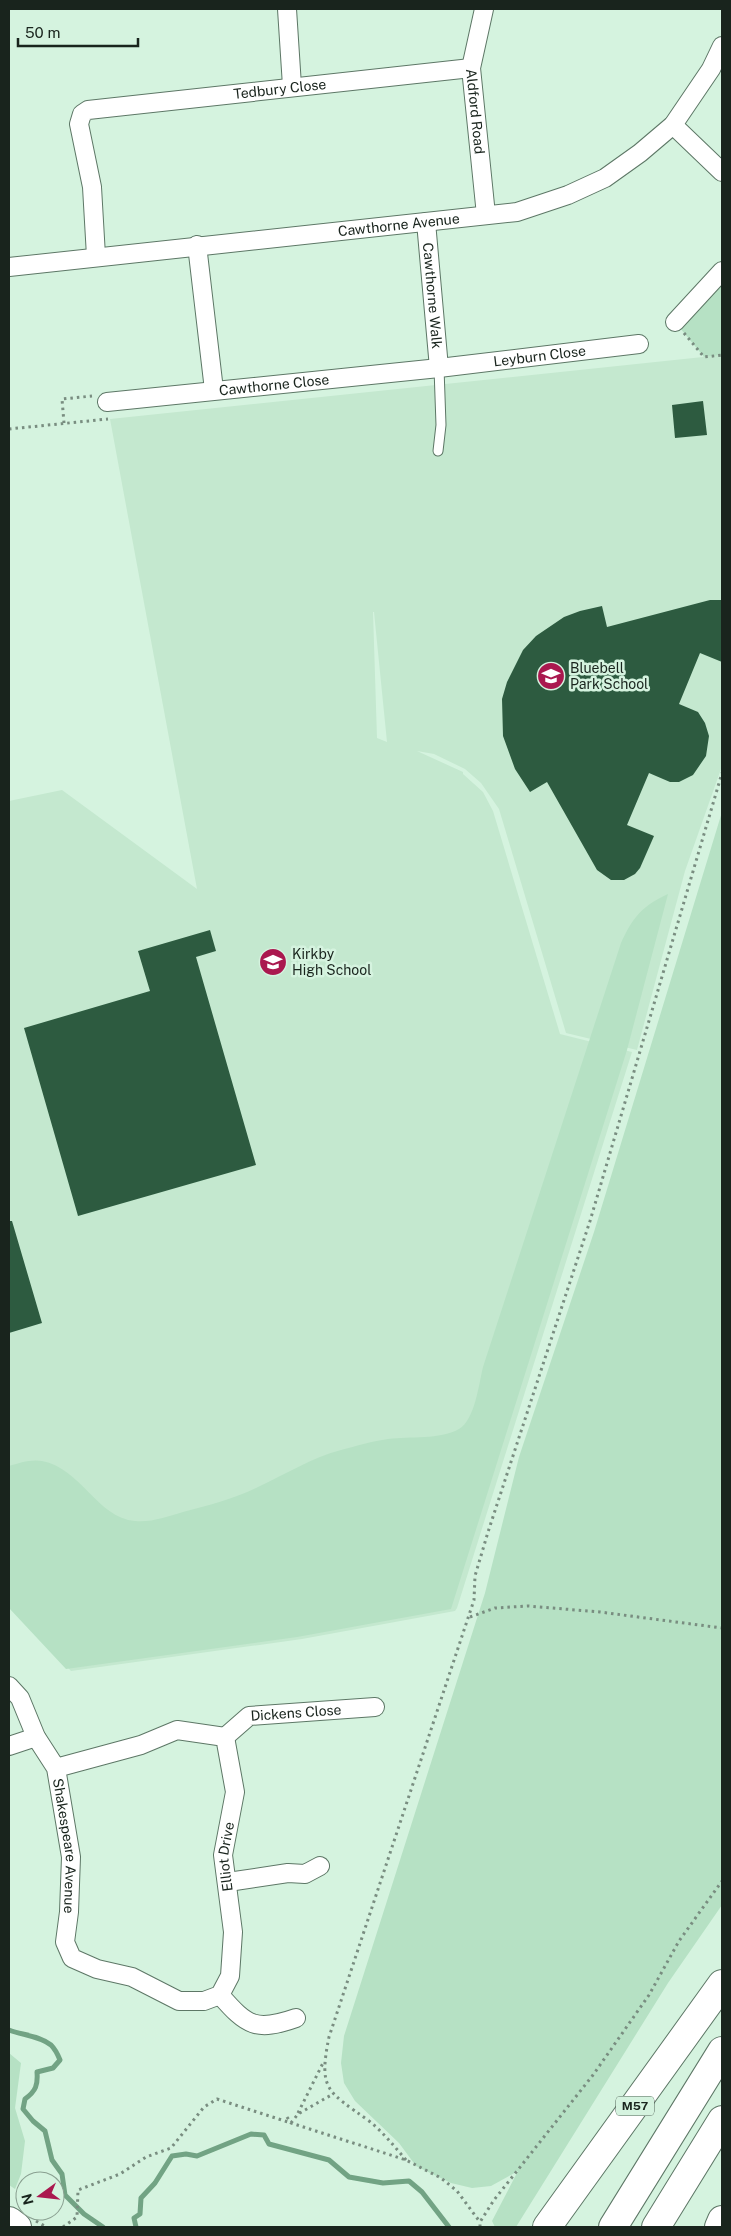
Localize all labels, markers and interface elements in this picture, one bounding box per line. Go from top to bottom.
scale bar [18,15,138,47]
text: 50 m [25,24,60,41]
street label: Aldford Road [463,68,488,155]
street label: Tedbury Close [233,76,327,102]
street label: Cawthorne Avenue [337,210,460,239]
street label: Cawthorne Walk [420,242,445,350]
street label: Leyburn Close [492,342,587,369]
street label: Cawthorne Close [218,371,330,398]
place label: Bluebell Park School [570,660,648,692]
school or university icon: Bluebell Park School [536,661,566,691]
place label: Kirkby High School [292,946,371,978]
school or university icon: Kirkby High School [258,947,288,977]
street label: Dickens Close [250,1701,342,1724]
street label: Shakespeare Avenue [50,1777,79,1914]
street label: Elliot Drive [215,1821,237,1892]
road number: M57 [616,2096,654,2116]
north arrow [15,2171,65,2221]
text: N [18,2192,37,2207]

